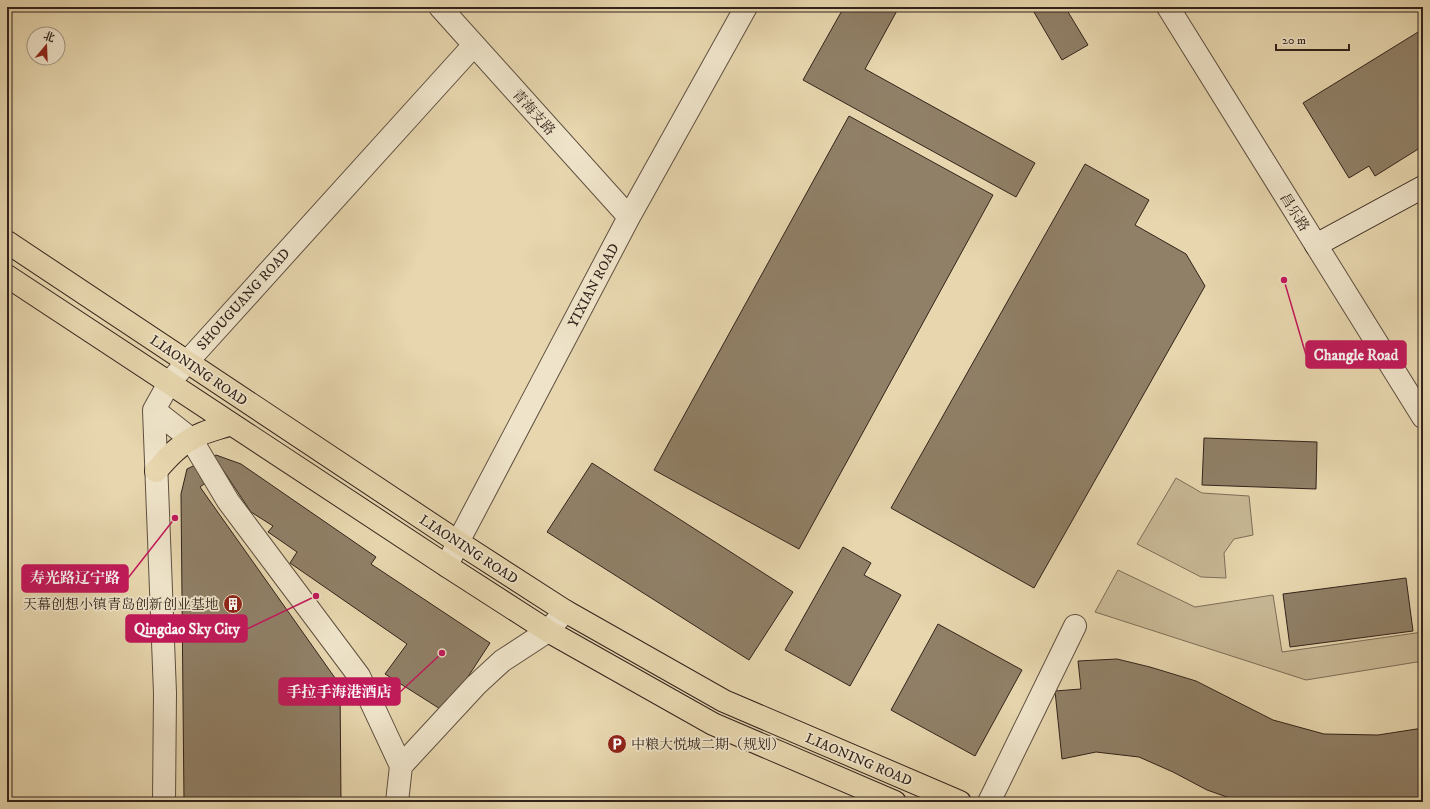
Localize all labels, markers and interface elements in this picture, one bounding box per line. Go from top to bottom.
north arrow [26,26,66,66]
scale bar [1276,26,1349,52]
text: 北 [41,29,56,46]
text: 20 m [1282,33,1306,48]
street label: 青海支路 [508,86,559,139]
street label: 昌乐路 [1275,190,1313,235]
street label: YIXIAN ROAD [564,240,624,331]
street label: SHOUGUANG ROAD [193,245,294,354]
street label: LIAONING ROAD [146,331,251,410]
callout: Changle Road [1306,341,1406,368]
text: Changle Road [1314,346,1399,365]
street label: LIAONING ROAD [416,511,521,588]
callout: 寿光路辽宁路 [22,565,128,592]
text: 寿光路辽宁路 [30,569,120,588]
building icon: 天幕创想小镇青岛创新创业基地 [222,593,244,615]
place label: 天幕创想小镇青岛创新创业基地 [23,596,219,614]
callout: Qingdao Sky City [126,615,247,642]
text: Qingdao Sky City [134,620,241,639]
callout: 手拉手海港酒店 [279,678,400,705]
text: 手拉手海港酒店 [286,683,392,702]
street label: LIAONING ROAD [803,729,915,791]
parking icon: 中粮大悦城二期（规划） [606,733,628,755]
place label: 中粮大悦城二期（规划） [631,736,785,754]

